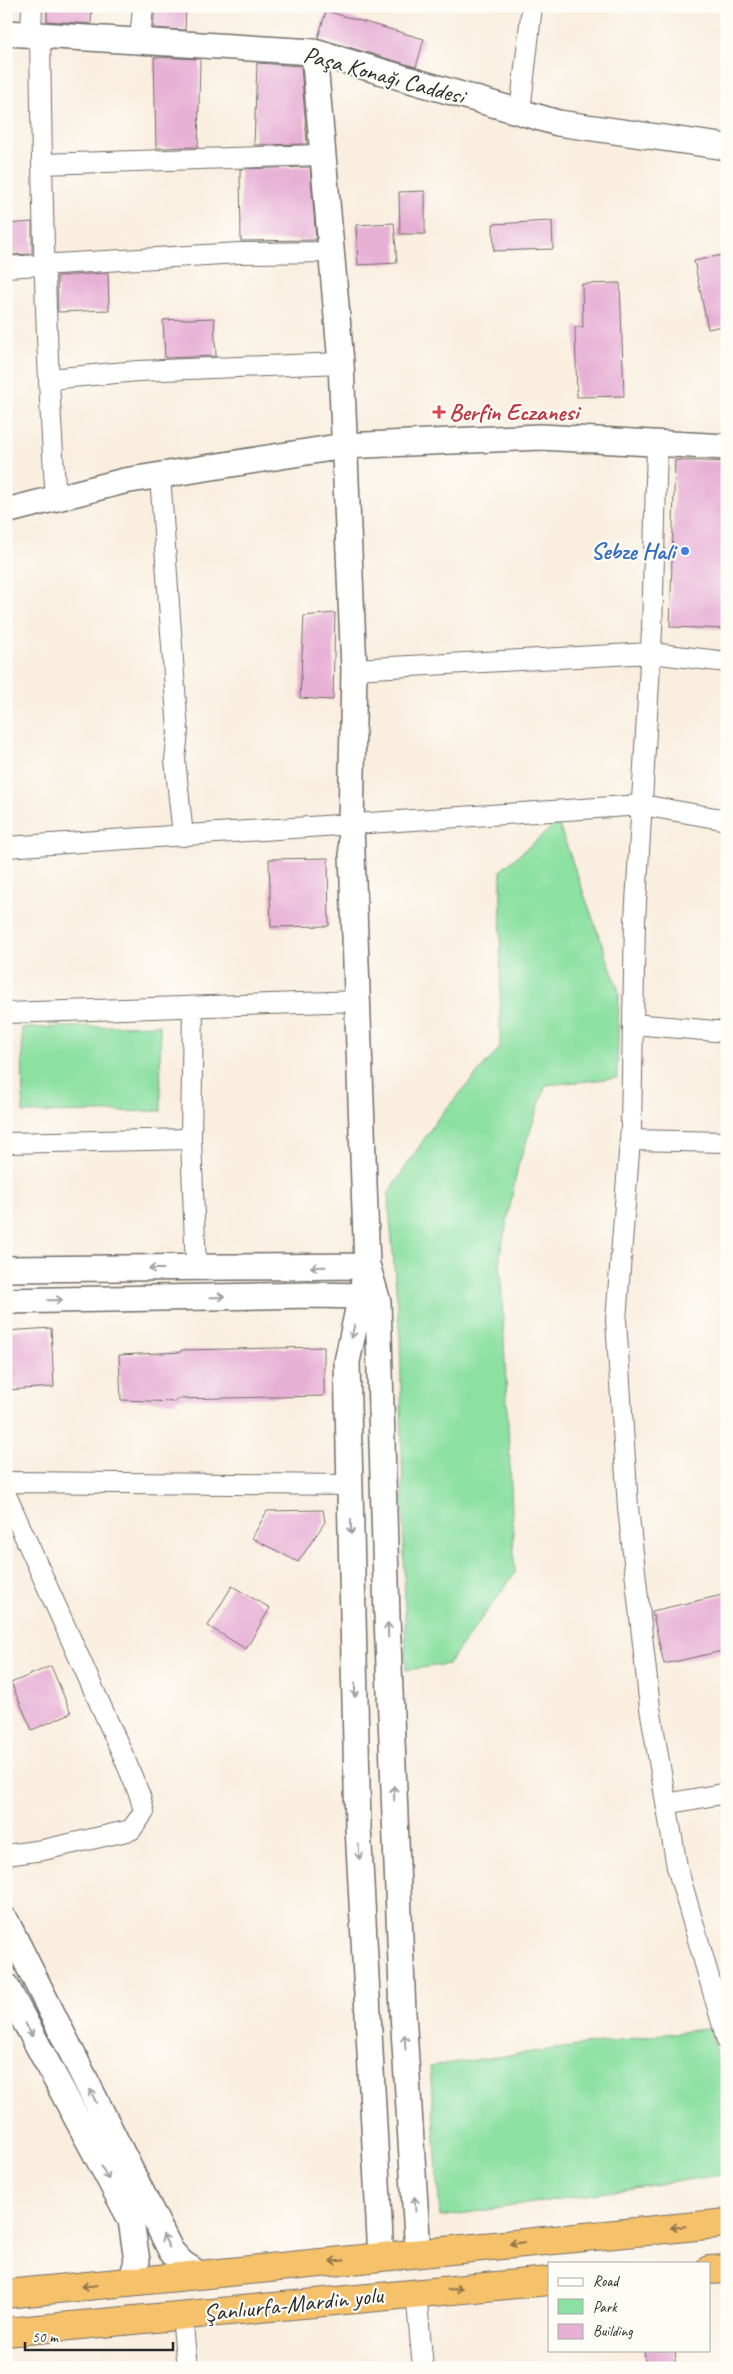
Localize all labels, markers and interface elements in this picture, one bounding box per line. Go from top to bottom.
street label: Paşa Konağı Caddesi [300,39,471,112]
place label: Berfin Eczanesi [449,397,582,427]
marker: Berfin Eczanesi [433,406,445,418]
place label: Sebze Hali [591,536,678,566]
marker: Sebze Hali [679,545,691,557]
one-way arrow [310,1262,326,1271]
one-way arrow [148,1264,164,1274]
one-way arrow [209,1292,225,1302]
one-way arrow [46,1295,63,1305]
one-way arrow [348,1322,358,1338]
one-way arrow [346,1519,356,1535]
one-way arrow [383,1622,392,1638]
one-way arrow [350,1682,359,1698]
one-way arrow [390,1785,399,1801]
one-way arrow [355,1844,364,1860]
one-way arrow [24,2022,34,2037]
one-way arrow [400,2035,409,2051]
one-way arrow [88,2088,98,2103]
one-way arrow [101,2165,110,2180]
one-way arrow [411,2197,420,2213]
one-way arrow [671,2223,687,2232]
one-way arrow [161,2234,170,2249]
one-way arrow [509,2239,525,2248]
one-way arrow [330,2256,346,2266]
legend [548,2262,710,2352]
text: Road [593,2272,620,2291]
street label: Şanlıurfa-Mardin yolu [202,2279,386,2328]
one-way arrow [81,2281,97,2291]
one-way arrow [447,2284,463,2293]
text: Park [593,2298,618,2317]
scale bar [25,2319,172,2351]
text: Building [593,2322,633,2341]
text: 50 m [32,2328,59,2347]

